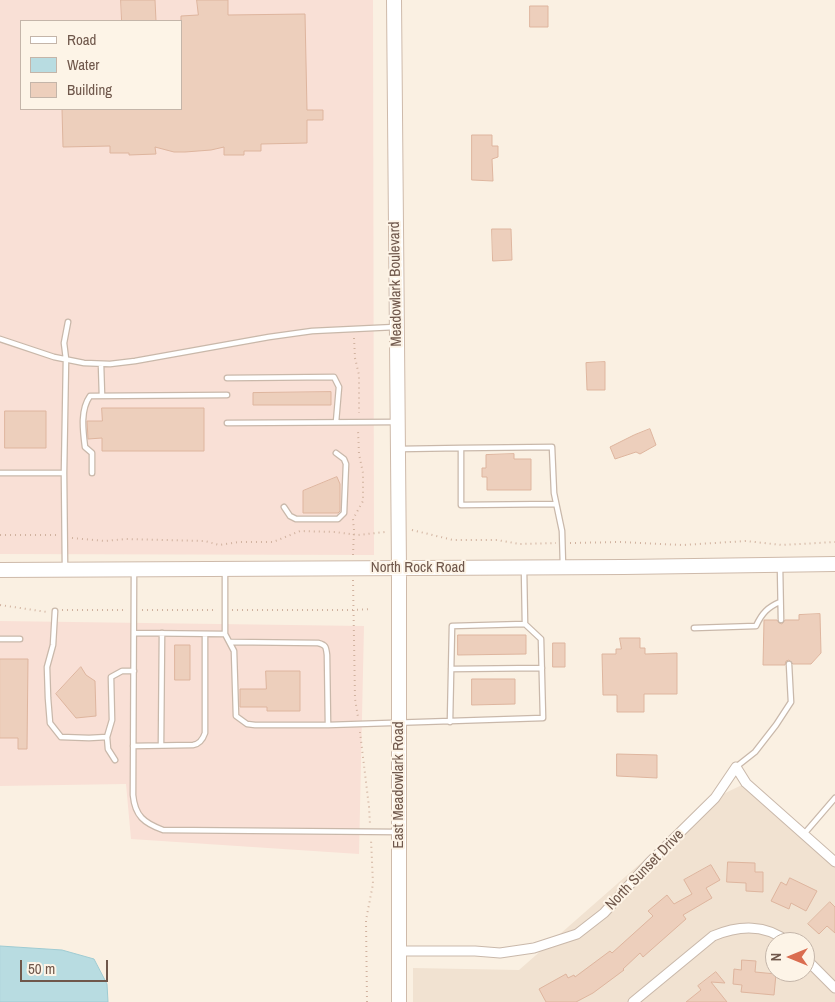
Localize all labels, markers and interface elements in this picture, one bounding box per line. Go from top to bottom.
legend [20,20,182,110]
text: Road [67,29,96,50]
text: Water [67,54,99,75]
text: Building [67,79,112,100]
street label: Meadowlark Boulevard [386,221,406,347]
street label: North Rock Road [371,559,465,577]
street label: East Meadowlark Road [390,721,408,849]
street label: North Sunset Drive [602,826,688,914]
north arrow [765,932,815,982]
scale bar [22,950,110,982]
text: N [767,953,785,961]
text: 50 m [28,958,55,979]

